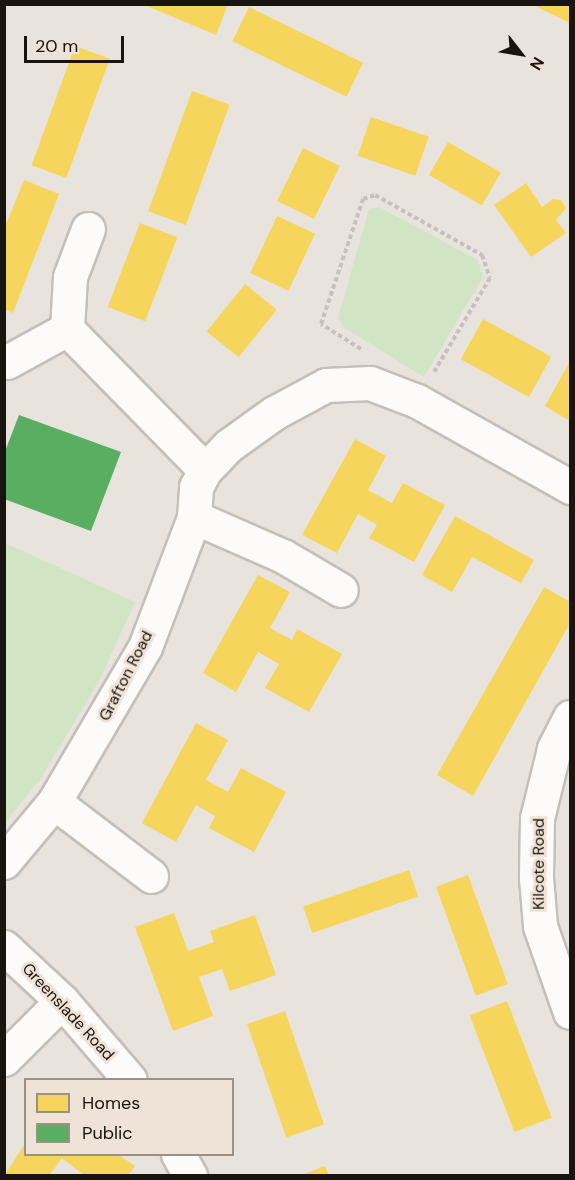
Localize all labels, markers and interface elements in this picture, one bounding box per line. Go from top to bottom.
scale bar [27,24,128,62]
north arrow [491,24,551,84]
text: 20 m [35,34,78,58]
text: N [525,53,549,74]
street label: Grafton Road [95,628,157,724]
street label: Kilcote Road [529,818,549,910]
street label: Greenslade Road [18,959,118,1065]
legend [24,1078,234,1156]
text: Homes [82,1091,140,1115]
text: Public [82,1121,133,1145]

